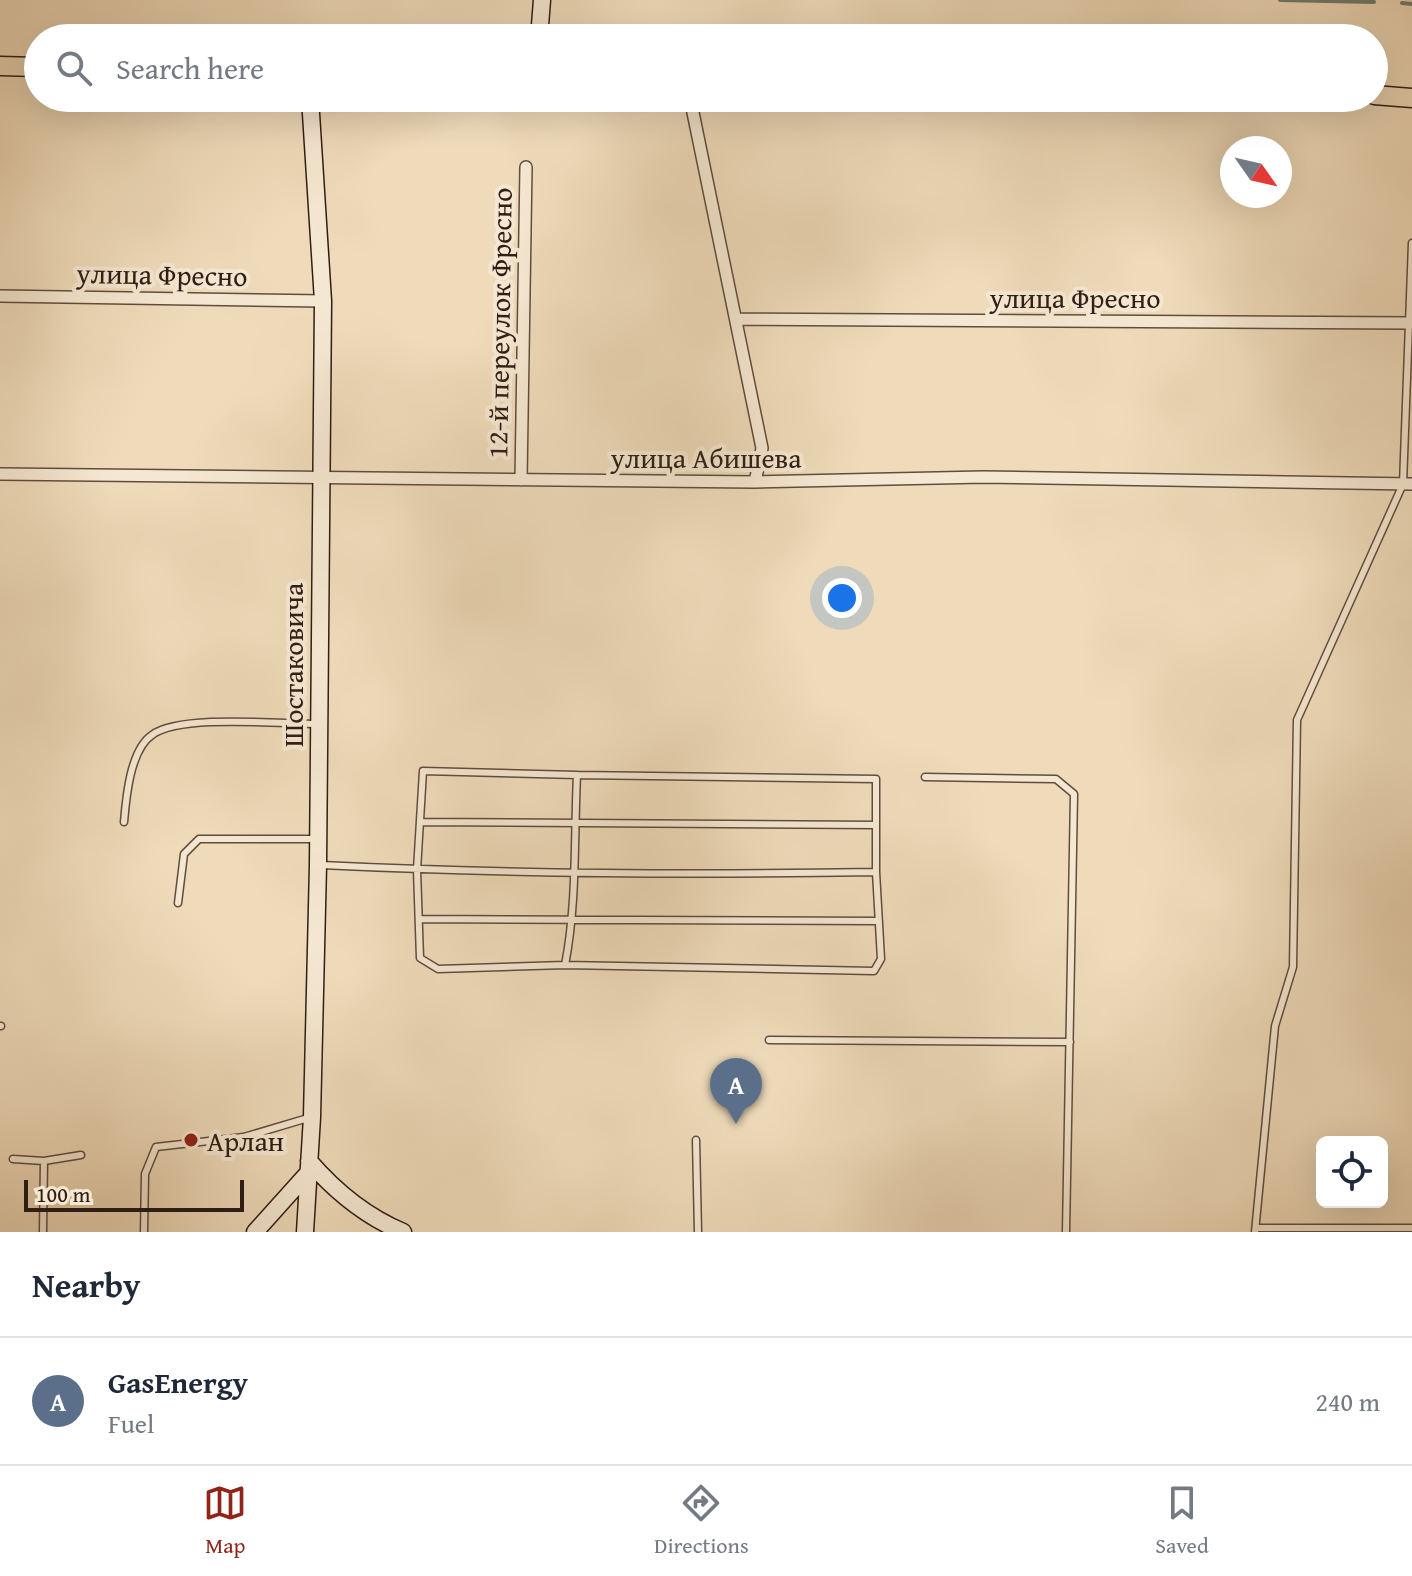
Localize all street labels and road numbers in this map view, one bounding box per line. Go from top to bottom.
street label: 12-й переулок Фресно [476,187,522,459]
street label: улица Фресно [75,252,248,296]
street label: улица Фресно [988,277,1161,318]
street label: улица Абишева [609,437,802,478]
street label: Шостаковича [272,582,313,747]

